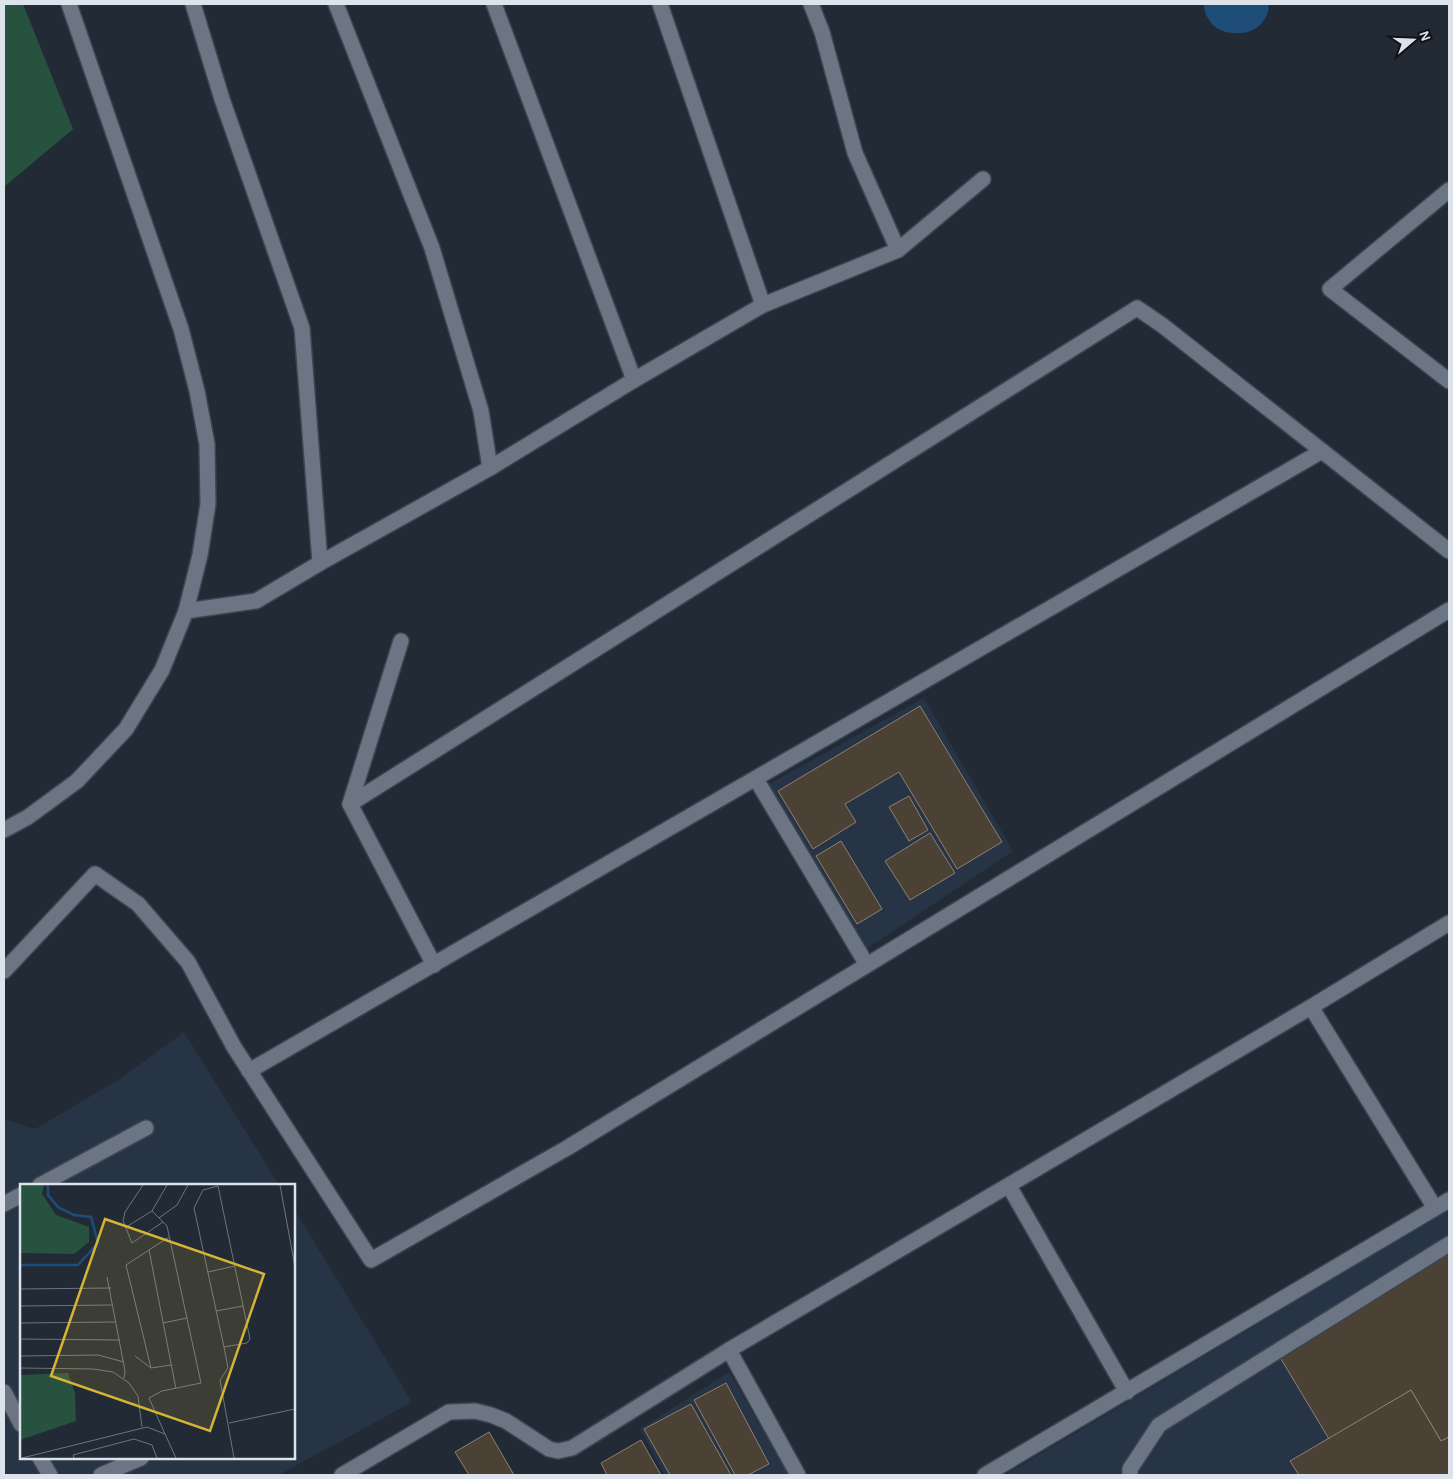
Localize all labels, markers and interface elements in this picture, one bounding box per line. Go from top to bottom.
north arrow [1388,15,1438,65]
text: N [1415,28,1434,43]
inset map [20,1184,295,1459]

